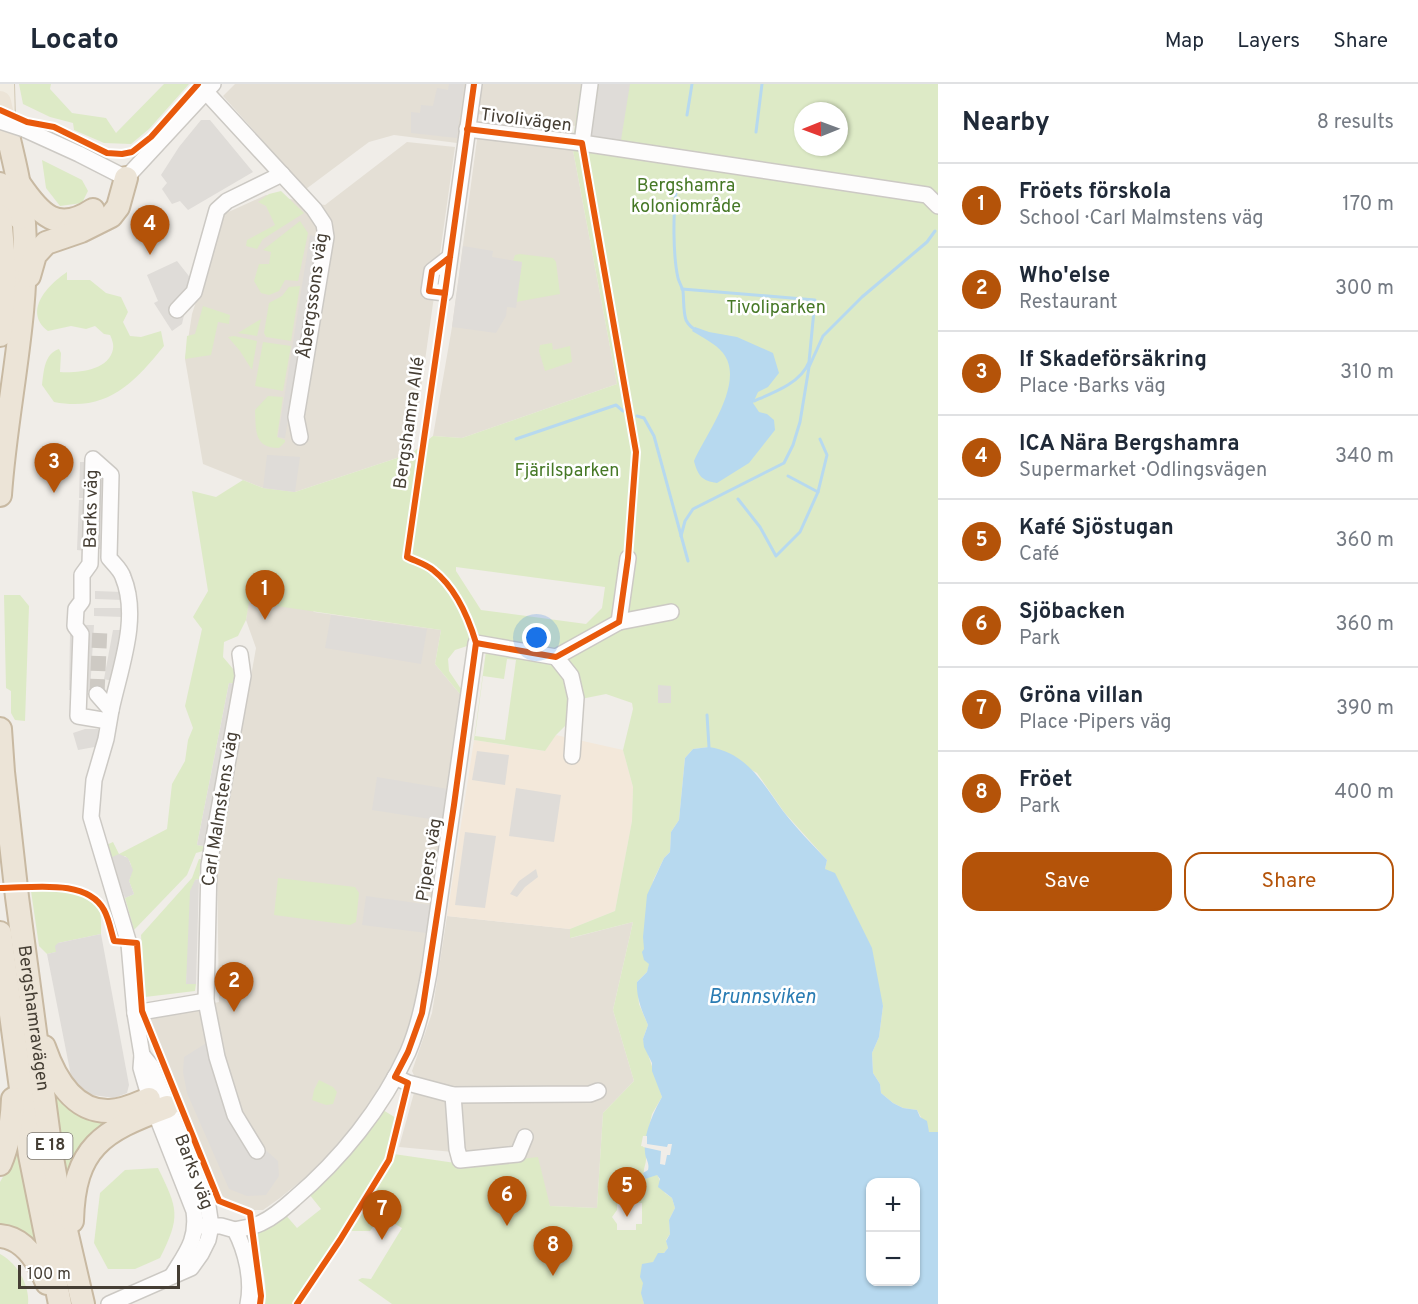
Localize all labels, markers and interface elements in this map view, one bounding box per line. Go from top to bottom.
text: Locato [30,23,119,59]
text: Map [1165,28,1204,55]
text: Layers [1237,28,1300,55]
text: Share [1333,28,1388,55]
north arrow [794,102,848,156]
street label: Tivolivägen [479,104,573,138]
text: Nearby [962,107,1050,140]
text: 8 results [1317,110,1394,136]
park label: Bergshamra koloniområde [631,175,741,219]
text: Fröets förskola [1019,179,1171,206]
text: 1 [978,192,986,218]
text: 170 m [1342,192,1394,218]
pin: 4 [130,206,170,255]
text: School · Carl Malmstens väg [1019,206,1263,232]
street label: Åbergssons väg [294,231,334,361]
text: Who'else [1019,263,1110,290]
text: 2 [975,276,988,302]
text: 300 m [1335,276,1394,302]
text: Restaurant [1019,290,1118,316]
park label: Tivoliparken [726,297,826,320]
text: If Skadeförsäkring [1019,347,1207,374]
street label: Bergshamra Allé [389,355,431,491]
text: 3 [976,360,988,386]
text: 310 m [1340,360,1394,386]
text: Place · Barks väg [1019,374,1166,400]
text: ICA Nära Bergshamra [1019,431,1239,458]
pin: 3 [34,444,74,493]
text: 4 [975,444,988,470]
text: 340 m [1335,444,1394,470]
text: Supermarket · Odlingsvägen [1019,458,1267,484]
park label: Fjärilsparken [515,460,619,483]
street label: Barks väg [80,469,104,549]
text: Kafé Sjöstugan [1019,515,1174,542]
text: 5 [975,528,988,554]
text: 360 m [1336,528,1394,554]
text: Café [1019,542,1059,568]
pin: 1 [246,570,284,620]
text: Sjöbacken [1019,599,1125,626]
text: 6 [975,612,988,638]
text: 360 m [1336,612,1394,638]
your location [522,623,551,652]
text: Park [1019,626,1060,652]
text: Gröna villan [1019,683,1143,710]
text: 7 [976,696,987,722]
text: 390 m [1336,696,1394,722]
text: Place · Pipers väg [1019,710,1172,736]
street label: Carl Malmstens väg [197,730,245,888]
text: Fröet [1019,767,1072,794]
text: 8 [975,780,988,806]
text: 400 m [1334,780,1394,806]
text: Park [1019,794,1060,820]
street label: Pipers väg [412,817,448,903]
button: Save [962,852,1172,911]
button: Share [1184,852,1394,911]
street label: Bergshamravägen [12,944,54,1092]
pin: 2 [214,962,254,1012]
water label: Brunnsviken [708,985,816,1011]
street label: Barks väg [168,1131,218,1213]
road number: E 18 [28,1133,72,1159]
pin: 5 [608,1168,646,1217]
pin: 6 [488,1176,526,1226]
map controls [866,1178,920,1286]
button: + [866,1178,920,1232]
pin: 7 [362,1190,401,1240]
pin: 8 [534,1226,572,1276]
button: − [866,1232,920,1286]
scale bar [18,1262,180,1290]
text: 100 m [27,1265,71,1285]

